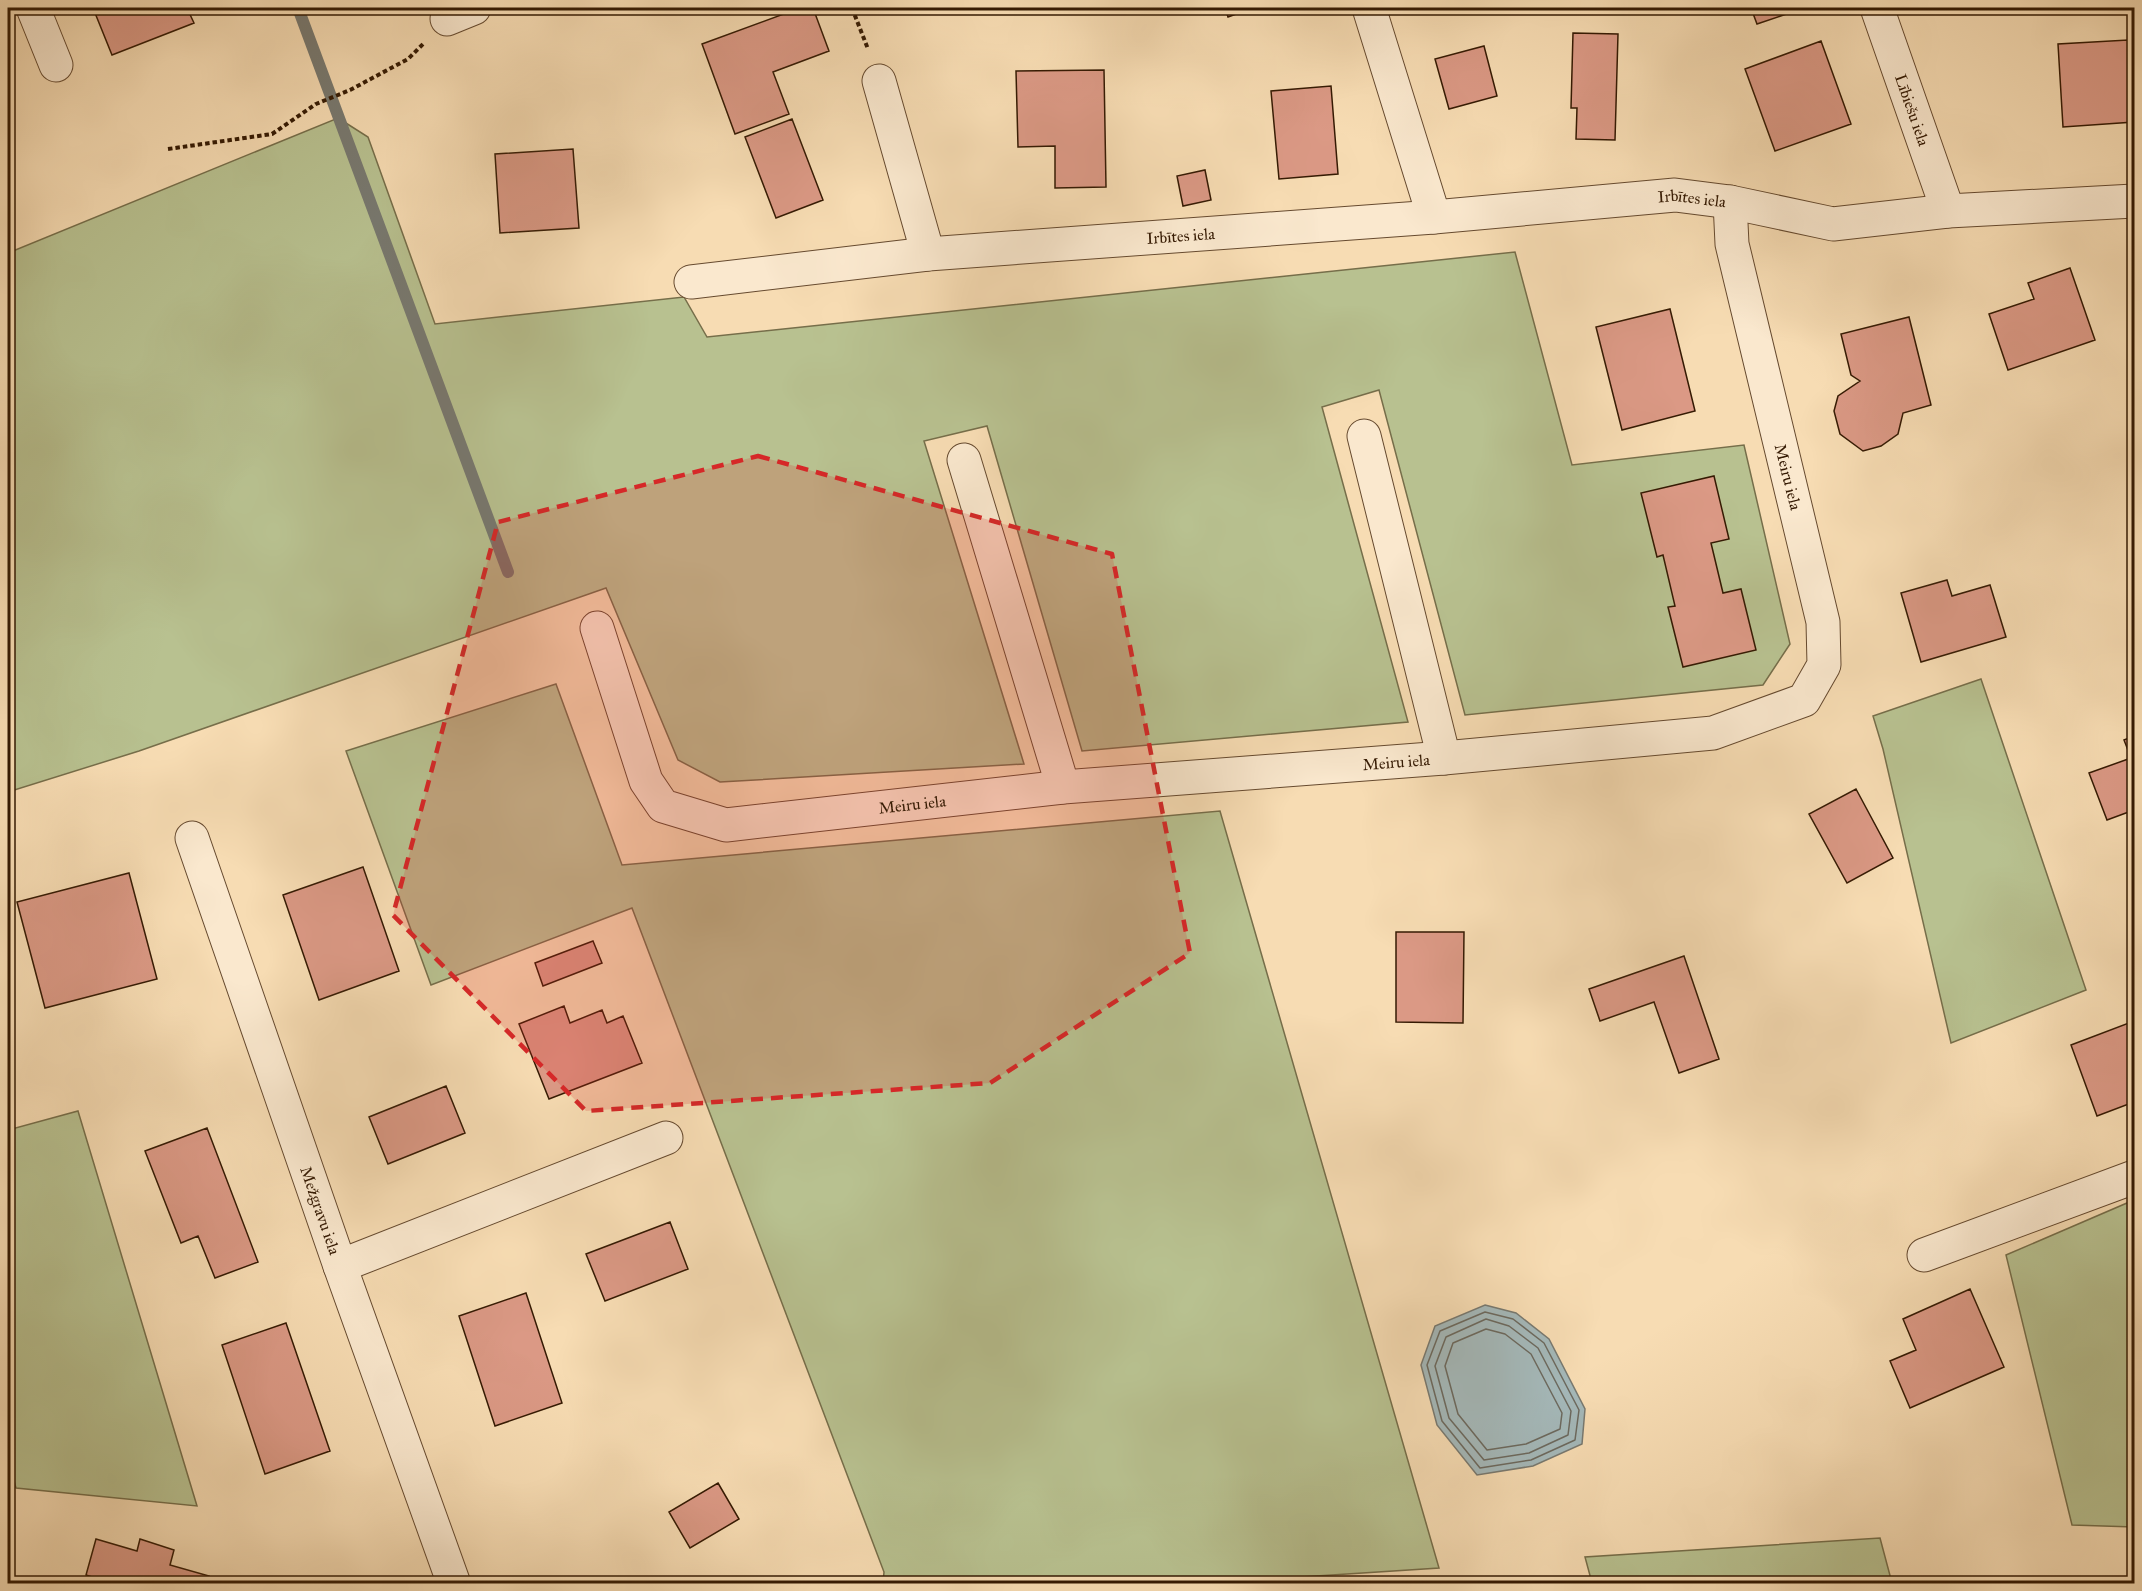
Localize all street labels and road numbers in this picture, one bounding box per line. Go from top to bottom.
street label: Lībiešu iela [1891,71,1934,149]
street label: Irbītes iela [1657,185,1727,211]
street label: Irbītes iela [1146,224,1216,248]
street label: Meiru iela [1771,442,1805,512]
street label: Meiru iela [1362,750,1431,774]
street label: Meiru iela [877,791,947,817]
street label: Mežgravu iela [297,1164,345,1257]

